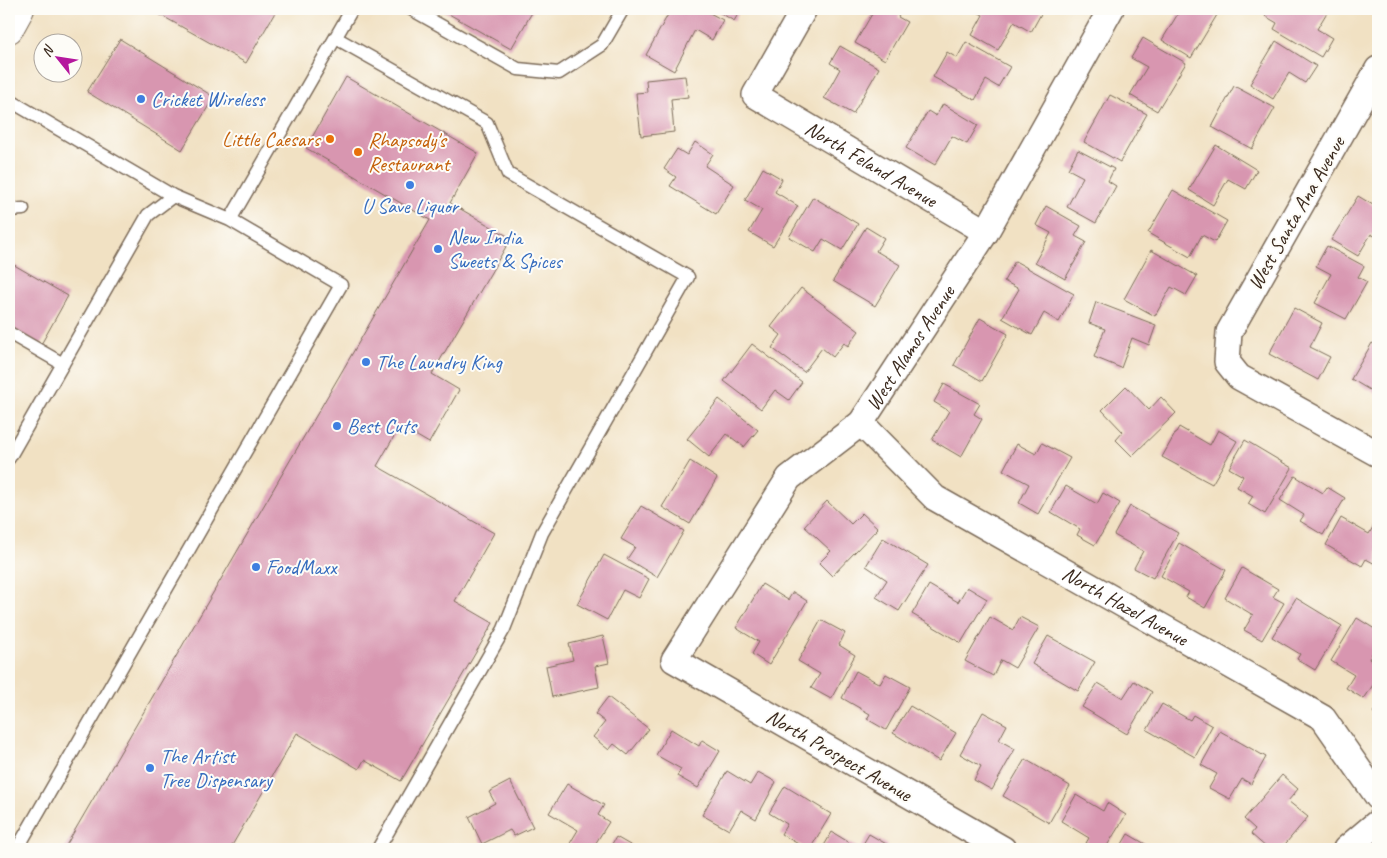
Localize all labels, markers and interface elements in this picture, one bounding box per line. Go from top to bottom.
north arrow [32,32,82,82]
text: N [38,42,58,60]
place label: Cricket Wireless [151,86,266,112]
marker: Cricket Wireless [135,93,147,105]
street label: North Feland Avenue [800,115,943,214]
place label: Little Caesars [222,126,322,152]
place label: Rhapsody's Restaurant [368,127,451,177]
street label: West Santa Ana Avenue [1242,130,1352,294]
marker: Little Caesars [324,133,336,145]
marker: Rhapsody's Restaurant [352,146,364,158]
marker: U Save Liquor [404,179,416,191]
place label: U Save Liquor [362,193,460,219]
place label: New India Sweets & Spices [448,224,563,274]
marker: New India Sweets & Spices [432,243,444,255]
street label: West Alamos Avenue [860,280,961,415]
place label: The Laundry King [376,349,503,375]
marker: The Laundry King [360,356,372,368]
place label: Best Cuts [347,413,418,439]
marker: Best Cuts [331,420,343,432]
place label: FoodMaxx [266,554,338,580]
street label: North Hazel Avenue [1058,560,1193,652]
marker: FoodMaxx [250,561,262,573]
street label: North Prospect Avenue [762,703,917,808]
place label: The Artist Tree Dispensary [160,743,274,793]
marker: The Artist Tree Dispensary [144,762,156,774]

